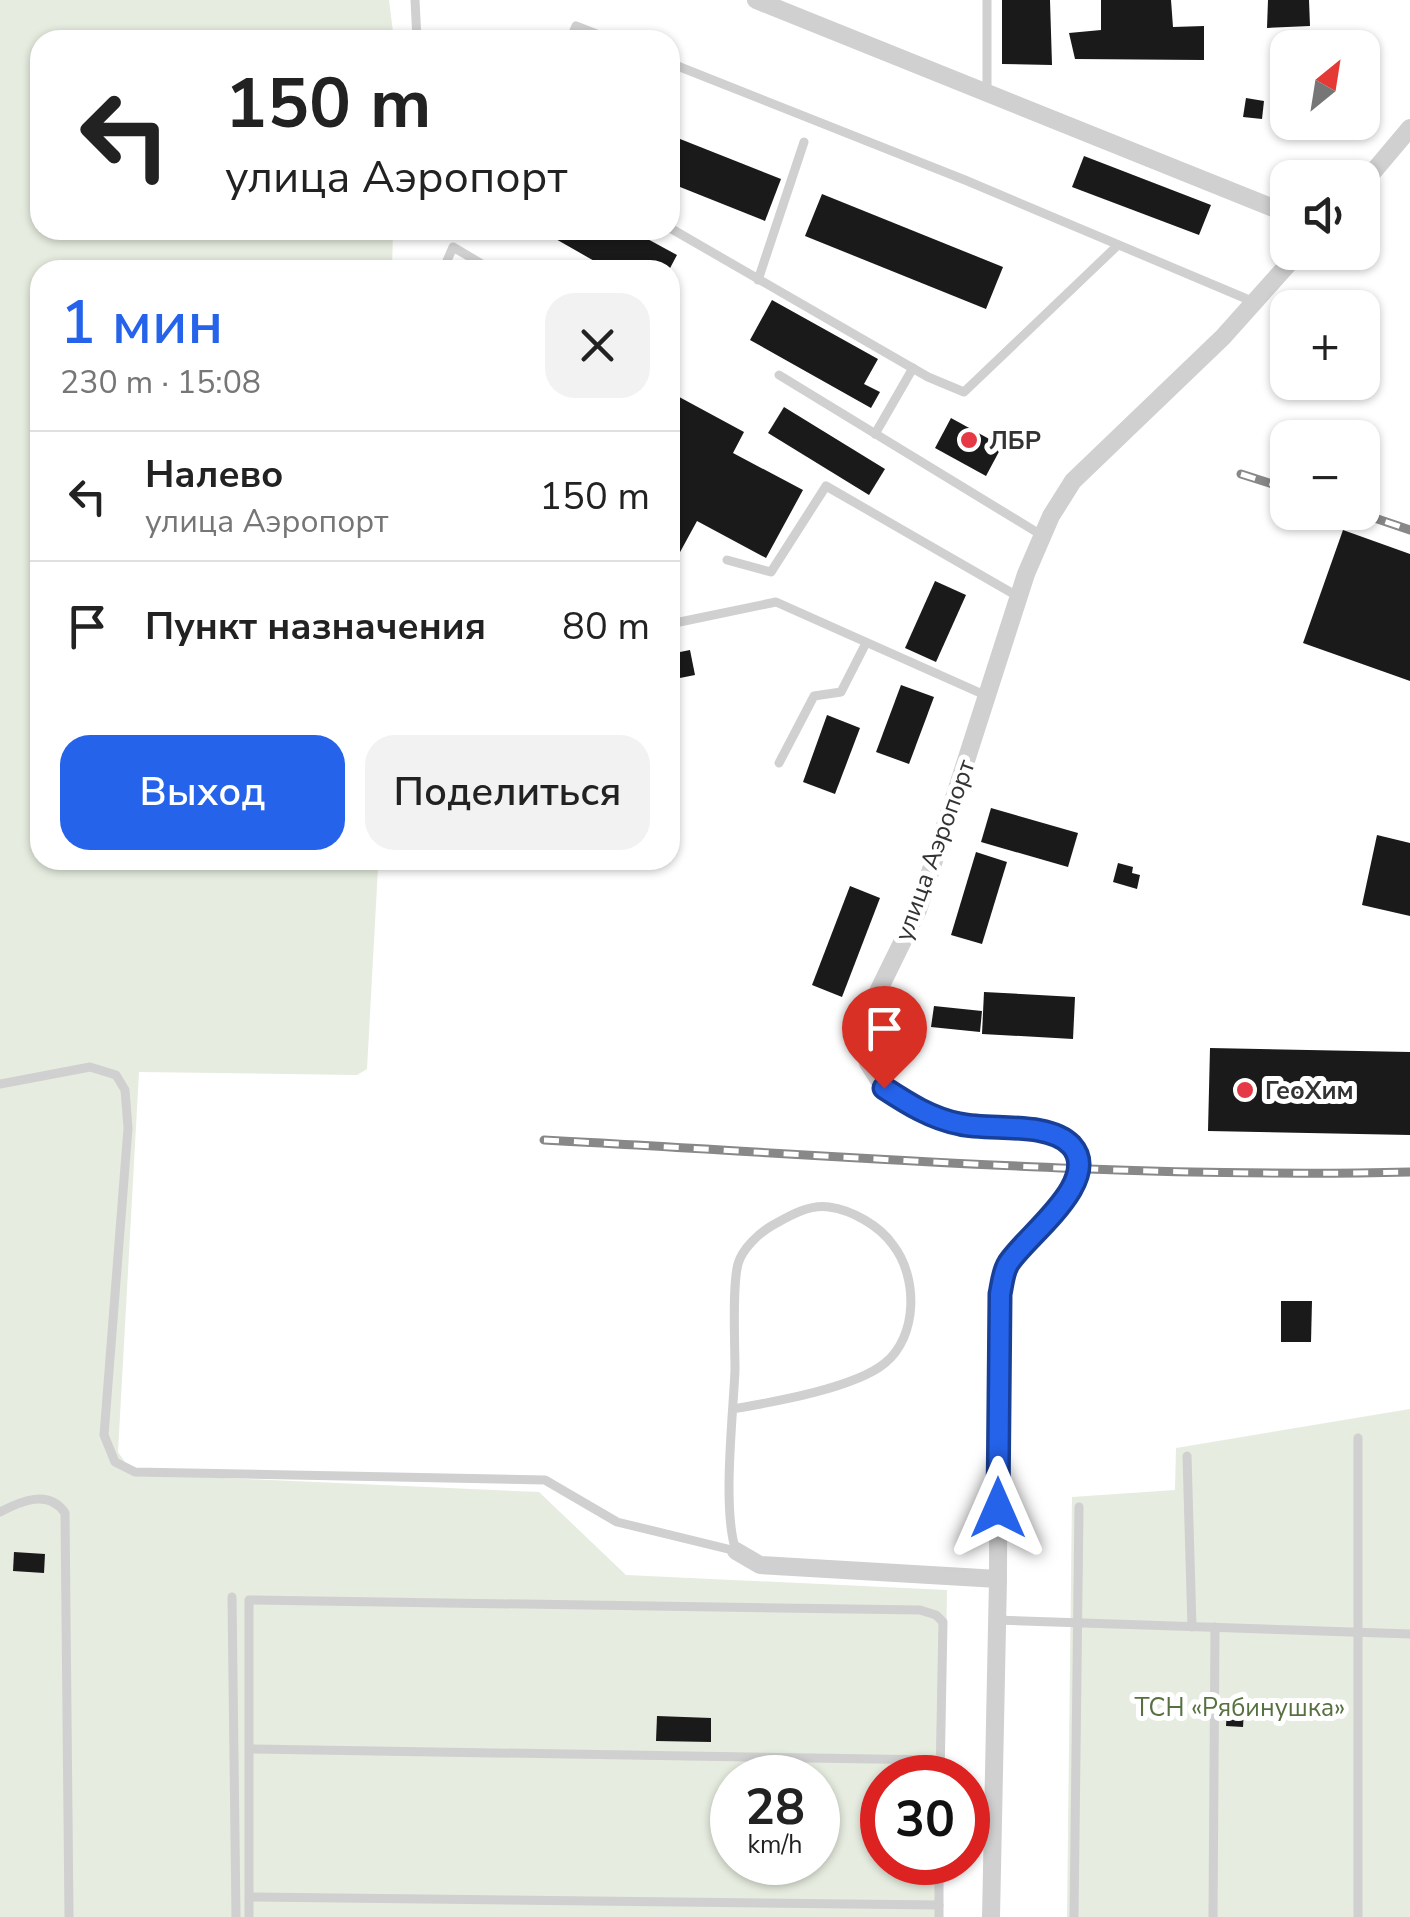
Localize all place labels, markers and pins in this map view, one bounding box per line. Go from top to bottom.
place label: ЛБР [989,424,1041,458]
marker: ЛБР [958,429,980,451]
pin [842,986,927,1089]
place label: ГеоХим [1265,1074,1354,1108]
marker: ГеоХим [1234,1079,1256,1101]

